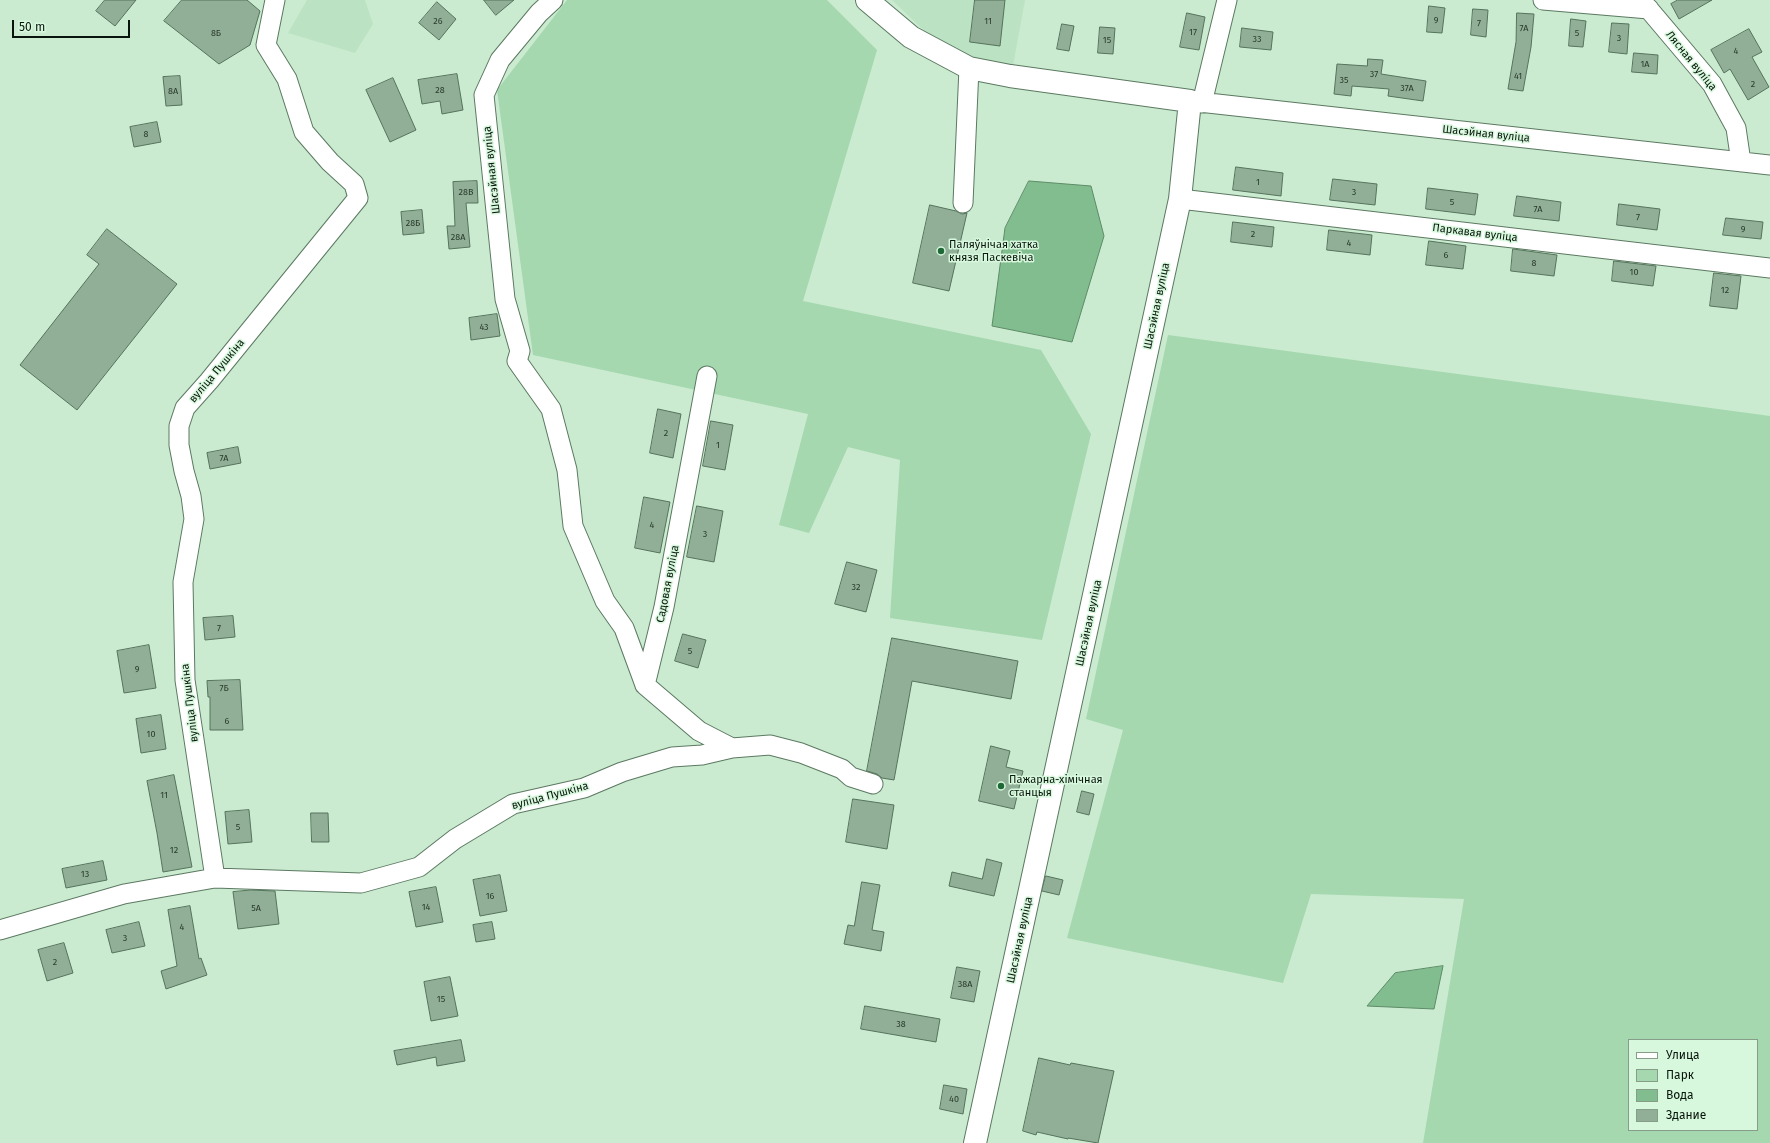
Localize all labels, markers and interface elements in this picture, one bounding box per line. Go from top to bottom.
scale bar [14,12,132,38]
house number: 9 [1434,15,1438,25]
house number: 26 [433,16,443,26]
house number: 11 [984,16,992,26]
house number: 7 [1477,18,1481,28]
text: 50 m [19,20,45,34]
house number: 7А [1520,23,1528,33]
house number: 17 [1189,27,1197,37]
house number: 8Б [211,28,221,38]
house number: 5 [1575,28,1579,38]
street label: Лясная вуліца [1663,28,1719,94]
house number: 3 [1617,33,1621,43]
house number: 33 [1253,34,1261,44]
house number: 15 [1103,35,1111,45]
house number: 4 [1734,46,1738,56]
house number: 1А [1640,59,1650,69]
house number: 37 [1370,69,1378,79]
house number: 41 [1514,71,1522,81]
house number: 35 [1340,75,1348,85]
house number: 2 [1751,79,1755,89]
house number: 37А [1400,83,1414,93]
house number: 28 [435,85,445,95]
house number: 8А [168,86,178,96]
street label: Шасэйная вуліца [1442,123,1530,145]
street label: Шасэйная вуліца [481,126,503,214]
house number: 8 [144,129,148,139]
house number: 1 [1256,177,1260,187]
house number: 28В [459,187,473,197]
house number: 3 [1352,187,1356,197]
house number: 5 [1450,197,1454,207]
house number: 7А [1534,204,1542,214]
house number: 7 [1636,212,1640,222]
house number: 28Б [406,218,420,228]
street label: Паркавая вуліца [1432,221,1518,245]
house number: 9 [1741,224,1745,234]
house number: 2 [1251,229,1255,239]
house number: 28А [451,232,465,242]
place label: Паляўнічая хатка князя Паскевіча [949,238,1038,264]
house number: 4 [1347,238,1351,248]
marker: Паляўнічая хатка князя Паскевіча [936,246,946,256]
house number: 6 [1444,250,1448,260]
house number: 8 [1532,258,1536,268]
street label: Шасэйная вуліца [1141,262,1173,350]
house number: 10 [1630,267,1638,277]
house number: 12 [1721,285,1729,295]
house number: 43 [479,322,489,332]
street label: вуліца Пушкіна [187,336,247,406]
house number: 2 [664,428,668,438]
house number: 1 [716,440,720,450]
house number: 7А [220,453,228,463]
house number: 4 [650,520,654,530]
house number: 3 [703,529,707,539]
street label: Садовая вуліца [654,544,682,624]
street label: Шасэйная вуліца [1073,579,1105,667]
house number: 32 [852,582,860,592]
house number: 7 [217,623,221,633]
house number: 5 [688,646,692,656]
street label: вуліца Пушкіна [179,663,201,743]
house number: 9 [135,664,139,674]
house number: 7Б [219,683,229,693]
house number: 6 [225,716,229,726]
house number: 10 [147,729,155,739]
place label: Пажарна-хімічная станцыя [1009,773,1103,799]
street label: вуліца Пушкіна [510,779,590,813]
marker: Пажарна-хімічная станцыя [996,781,1006,791]
house number: 11 [160,790,168,800]
house number: 5 [236,822,240,832]
house number: 12 [170,845,178,855]
house number: 13 [81,869,89,879]
house number: 16 [486,891,494,901]
street label: Шасэйная вуліца [1004,896,1036,984]
house number: 14 [422,902,430,912]
house number: 5А [251,903,261,913]
house number: 4 [180,922,184,932]
house number: 3 [123,933,127,943]
house number: 2 [53,957,57,967]
house number: 38А [958,979,972,989]
house number: 15 [437,994,445,1004]
house number: 38 [896,1019,906,1029]
legend [1628,1039,1758,1131]
text: Улица [1666,1048,1700,1062]
text: Парк [1666,1068,1694,1082]
text: Вода [1666,1088,1693,1102]
house number: 40 [949,1094,959,1104]
text: Здание [1666,1108,1706,1122]

